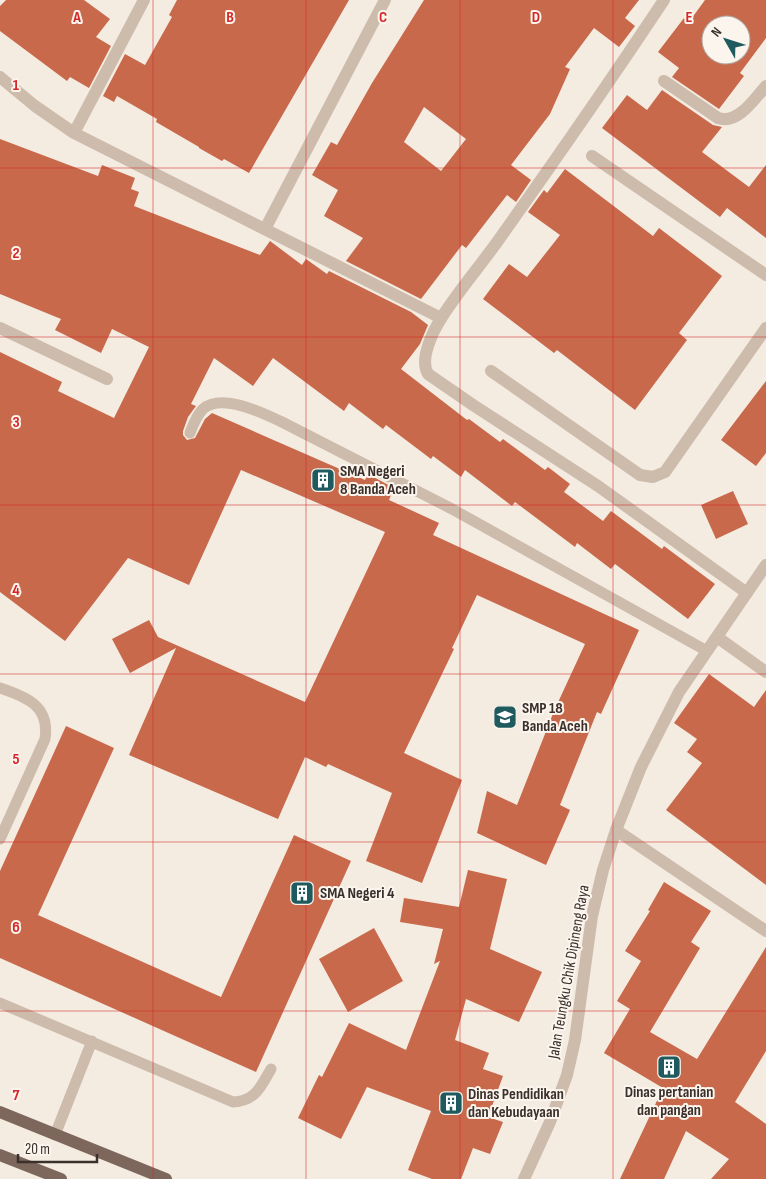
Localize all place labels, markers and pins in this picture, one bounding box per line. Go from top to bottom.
place label: SMA Negeri 8 Banda Aceh [340,462,416,499]
building icon: SMA Negeri 8 Banda Aceh [310,467,336,493]
place label: SMP 18 Banda Aceh [522,699,588,736]
school or university icon: SMP 18 Banda Aceh [492,704,518,730]
building icon: SMA Negeri 4 [289,880,315,906]
place label: SMA Negeri 4 [320,884,395,903]
building icon: Dinas pertanian dan pangan [656,1054,682,1080]
place label: Dinas pertanian dan pangan [625,1083,713,1120]
place label: Dinas Pendidikan dan Kebudayaan [468,1085,564,1122]
building icon: Dinas Pendidikan dan Kebudayaan [438,1090,464,1116]

